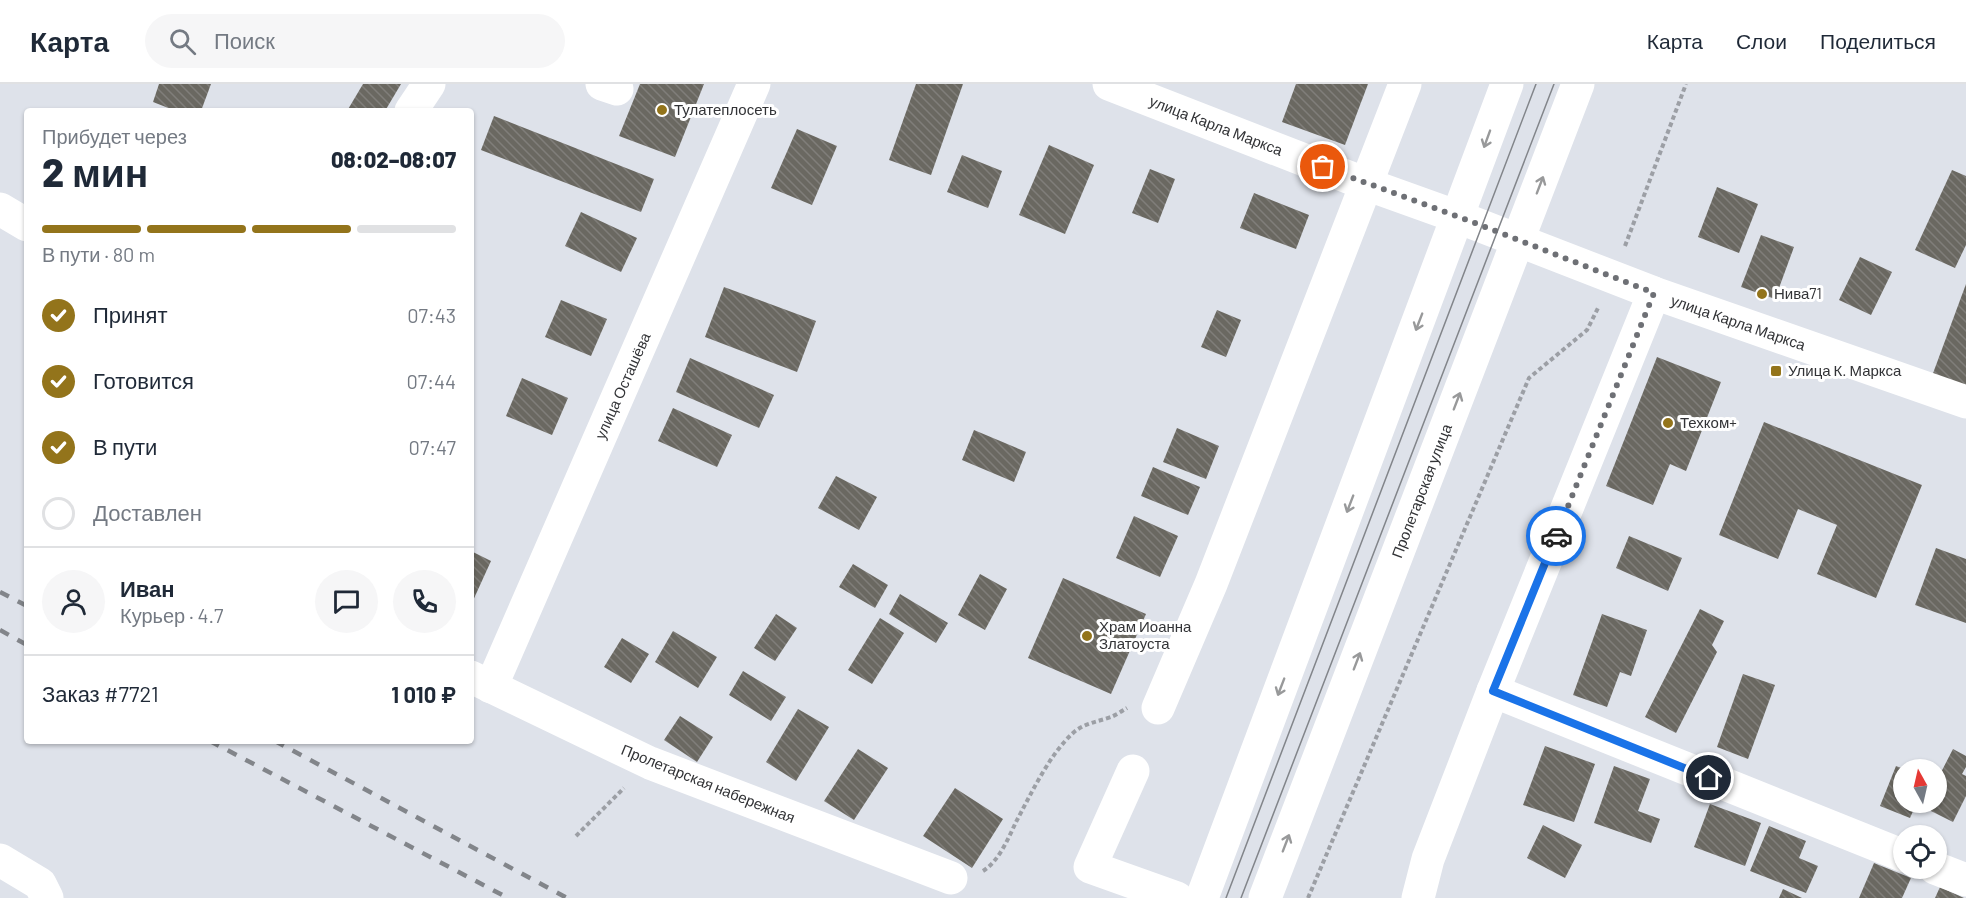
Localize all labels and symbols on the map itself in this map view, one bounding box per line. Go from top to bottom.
street label: улица Карла Маркса [1147,91,1286,159]
place label: Тулатеплосеть [674,100,777,118]
marker: Тулатеплосеть [655,103,669,117]
one-way arrow [1480,129,1491,148]
pin [1297,141,1348,192]
one-way arrow [1535,177,1546,195]
place label: Нива71 [1774,284,1822,302]
marker: Нива71 [1755,287,1769,301]
street label: улица Карла Маркса [1669,291,1809,354]
one-way arrow [1412,312,1423,331]
street label: улица Осташёва [590,329,654,442]
place label: Улица К. Маркса [1788,361,1902,379]
marker: Улица К. Маркса [1769,364,1783,378]
one-way arrow [1452,392,1463,411]
place label: Техком+ [1680,413,1737,431]
marker: Техком+ [1661,416,1675,430]
street label: Пролетарская улица [1387,420,1455,560]
one-way arrow [1344,494,1355,513]
courier [1526,506,1586,566]
place label: Храм Иоанна Златоуста [1099,617,1192,652]
marker: Храм Иоанна Златоуста [1080,629,1094,643]
one-way arrow [1352,653,1363,671]
one-way arrow [1275,677,1286,696]
street label: Пролетарская набережная [619,740,798,826]
pin [1683,752,1734,803]
north arrow [1893,759,1947,813]
one-way arrow [1282,835,1293,853]

